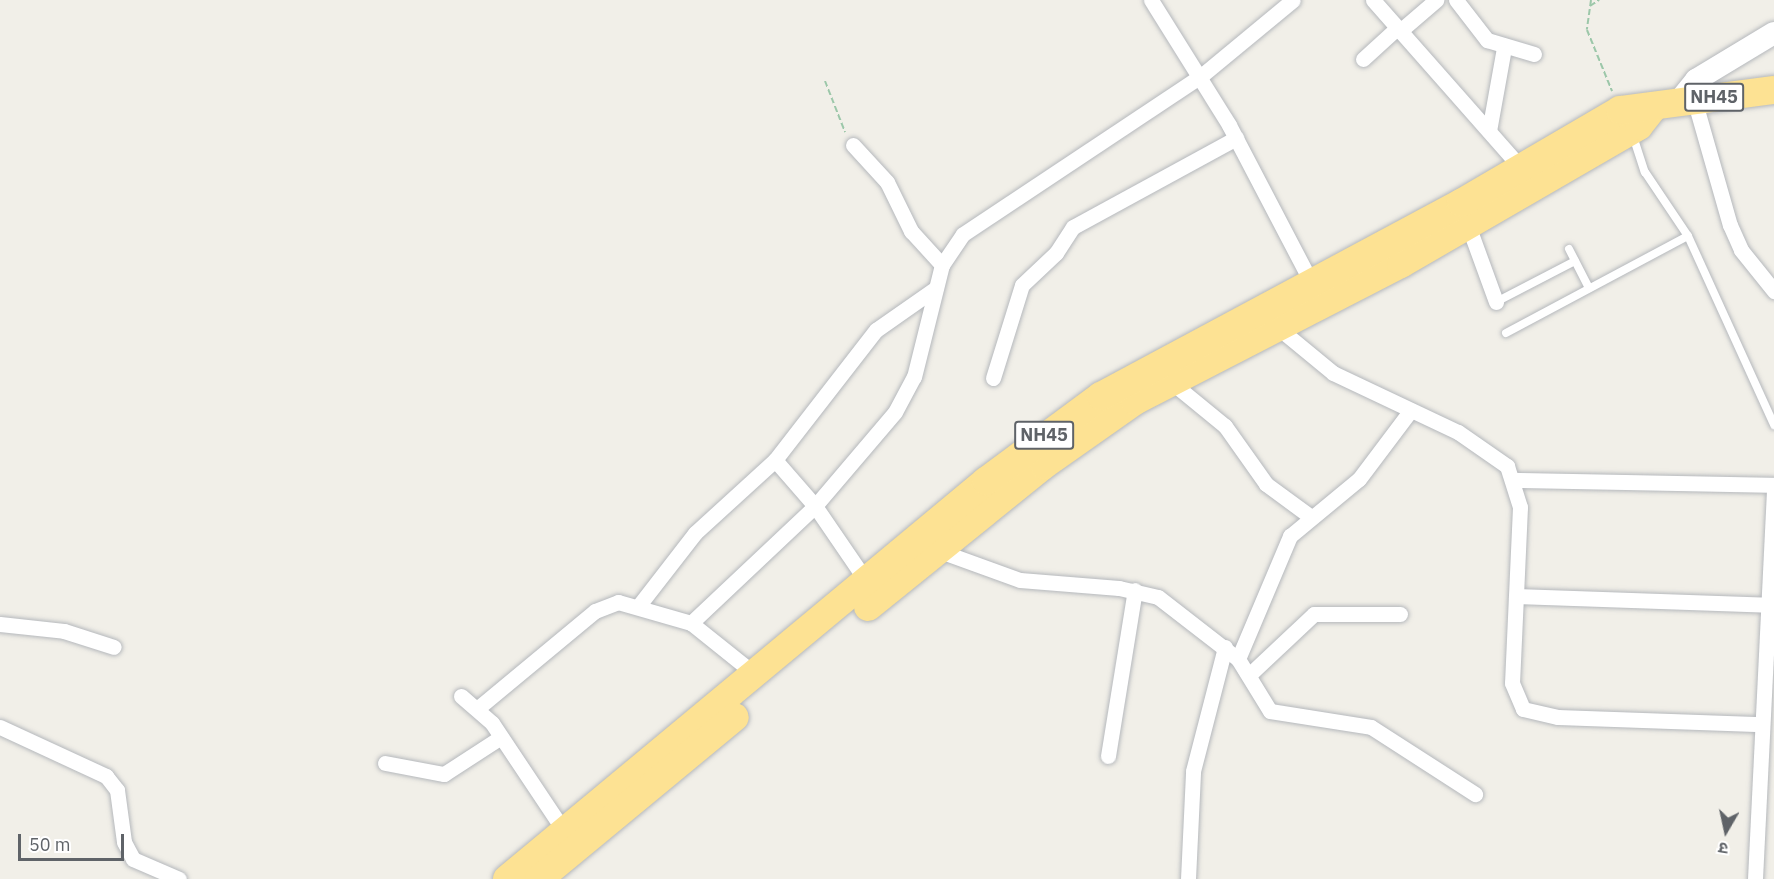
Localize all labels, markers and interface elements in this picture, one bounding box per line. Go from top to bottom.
road number: NH45 [1684,82,1744,112]
road number: NH45 [1014,420,1074,450]
north arrow [1696,801,1756,861]
scale bar [21,822,128,860]
text: 50 m [29,833,71,856]
text: उ [1717,838,1729,859]

